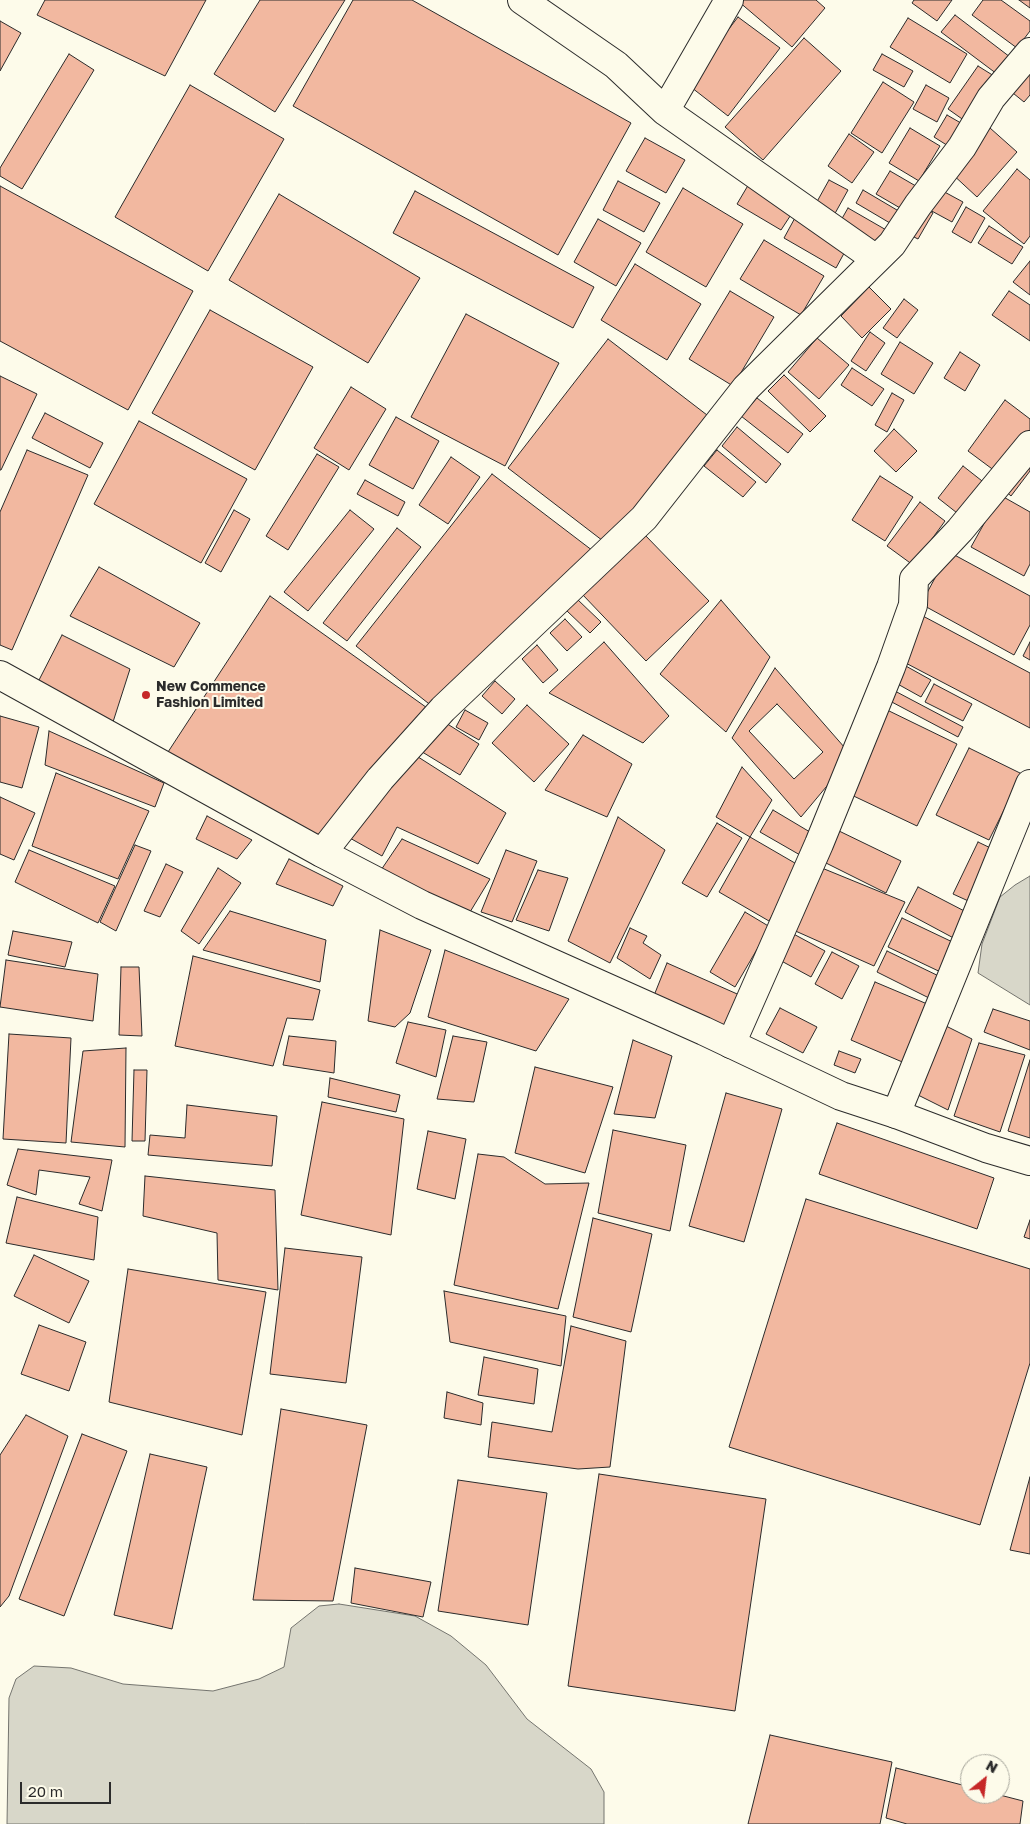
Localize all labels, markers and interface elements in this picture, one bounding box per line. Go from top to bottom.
place label: New Commence Fashion Limited [156,679,266,712]
marker: New Commence Fashion Limited [140,689,152,701]
north arrow [960,1754,1010,1804]
text: N [983,1756,1001,1776]
scale bar [22,1772,114,1804]
text: 20 m [28,1782,63,1800]

